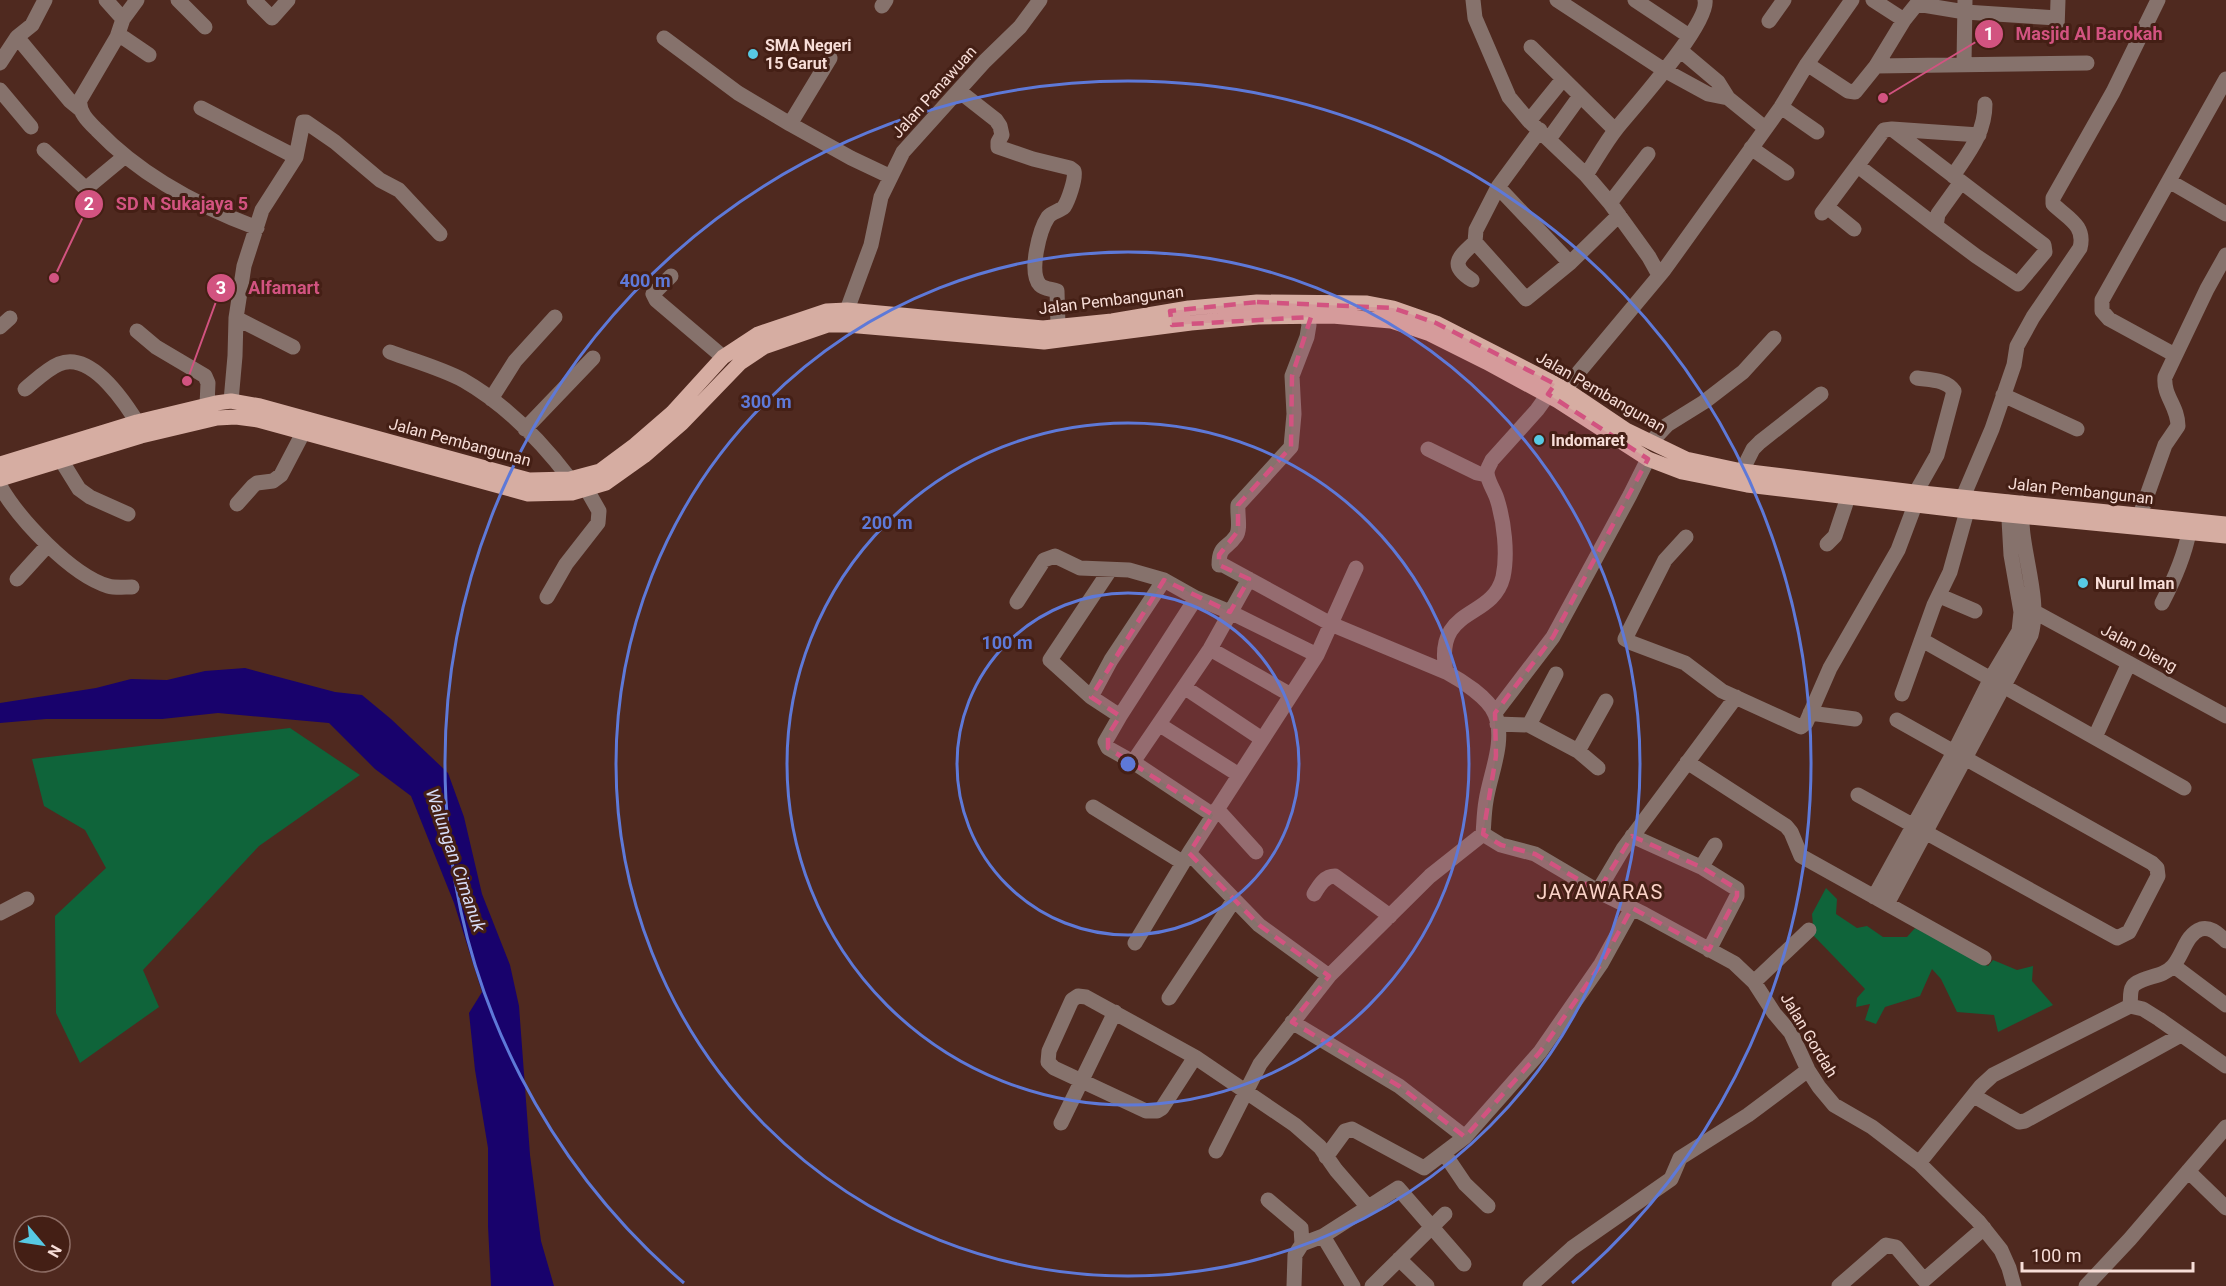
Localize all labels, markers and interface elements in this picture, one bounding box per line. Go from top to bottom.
callout: Masjid Al Barokah [1974,16,2175,52]
text: 1 [1984,23,1994,44]
text: Masjid Al Barokah [2016,23,2162,44]
place label: SMA Negeri 15 Garut [765,36,852,73]
street label: Jalan Panawuan [888,42,980,142]
marker: SMA Negeri 15 Garut [746,47,760,61]
callout: SD N Sukajaya 5 [74,186,260,222]
text: 2 [84,193,94,214]
text: SD N Sukajaya 5 [116,193,248,214]
callout: Alfamart [206,270,332,306]
text: 400 m [619,270,671,291]
text: 3 [216,277,226,298]
text: Alfamart [248,277,320,298]
street label: Jalan Pembangunan [1037,282,1185,318]
street label: Jalan Pembangunan [1533,347,1669,437]
text: 300 m [740,391,792,412]
street label: Jalan Pembangunan [387,414,533,470]
place label: Indomaret [1551,431,1625,450]
marker: Indomaret [1532,433,1546,447]
street label: Jalan Pembangunan [2007,474,2155,508]
text: 200 m [861,512,913,533]
place label: Nurul Iman [2095,574,2174,593]
marker: Nurul Iman [2076,576,2090,590]
street label: Jalan Dieng [2098,620,2180,676]
text: 100 m [981,632,1033,653]
centre of rings [1118,754,1138,774]
water label: Walungan Cimanuk [422,786,491,935]
district label: JAYAWARAS [1536,880,1664,904]
street label: Jalan Gordah [1776,989,1842,1081]
north arrow [12,1214,72,1274]
scale bar [2022,1235,2193,1273]
text: N [44,1241,66,1261]
text: 100 m [2031,1245,2082,1266]

